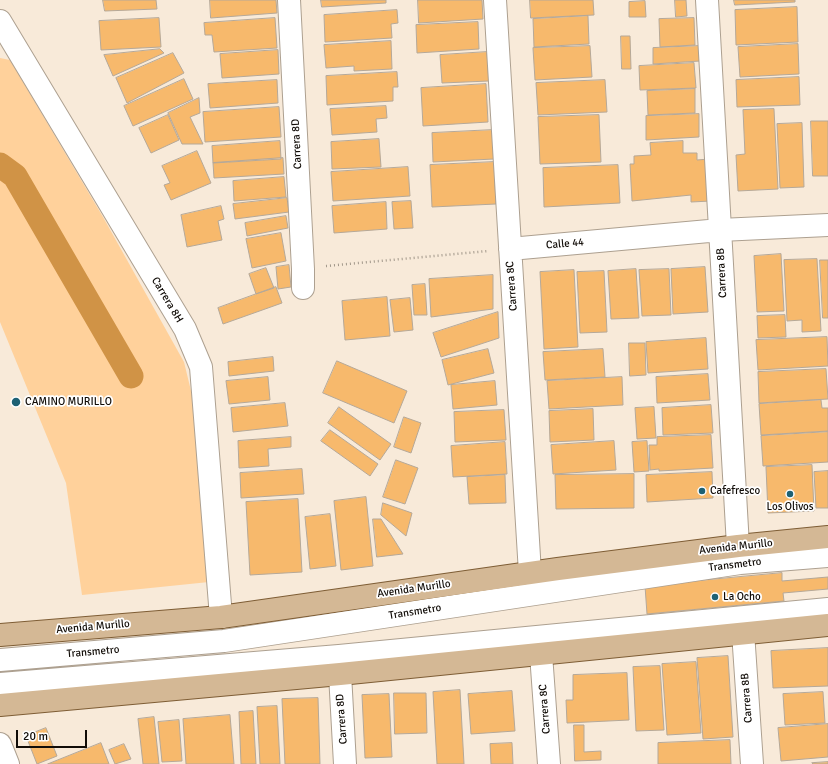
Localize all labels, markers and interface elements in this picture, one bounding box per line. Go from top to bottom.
street label: Carrera 8D [289,118,305,170]
street label: Calle 44 [545,236,585,252]
street label: Carrera 8B [714,248,730,298]
street label: Carrera 8C [504,261,520,311]
street label: Carrera 8H [148,275,186,325]
place label: CAMINO MURILLO [25,395,112,409]
marker: CAMINO MURILLO [10,396,22,408]
place label: Cafefresco [710,484,760,498]
marker: Cafefresco [697,486,707,496]
marker: Los Olivos [785,489,795,499]
place label: Los Olivos [766,500,814,514]
street label: Avenida Murillo [699,537,773,557]
street label: Transmetro [708,555,762,575]
street label: Avenida Murillo [377,577,451,601]
place label: La Ocho [723,590,761,604]
marker: La Ocho [710,592,720,602]
street label: Transmetro [388,601,442,623]
street label: Avenida Murillo [56,617,130,637]
street label: Transmetro [66,643,120,661]
street label: Carrera 8B [739,673,755,723]
street label: Carrera 8C [537,684,553,734]
street label: Carrera 8D [334,693,350,745]
scale bar [18,722,89,748]
text: 20 m [23,729,48,744]

